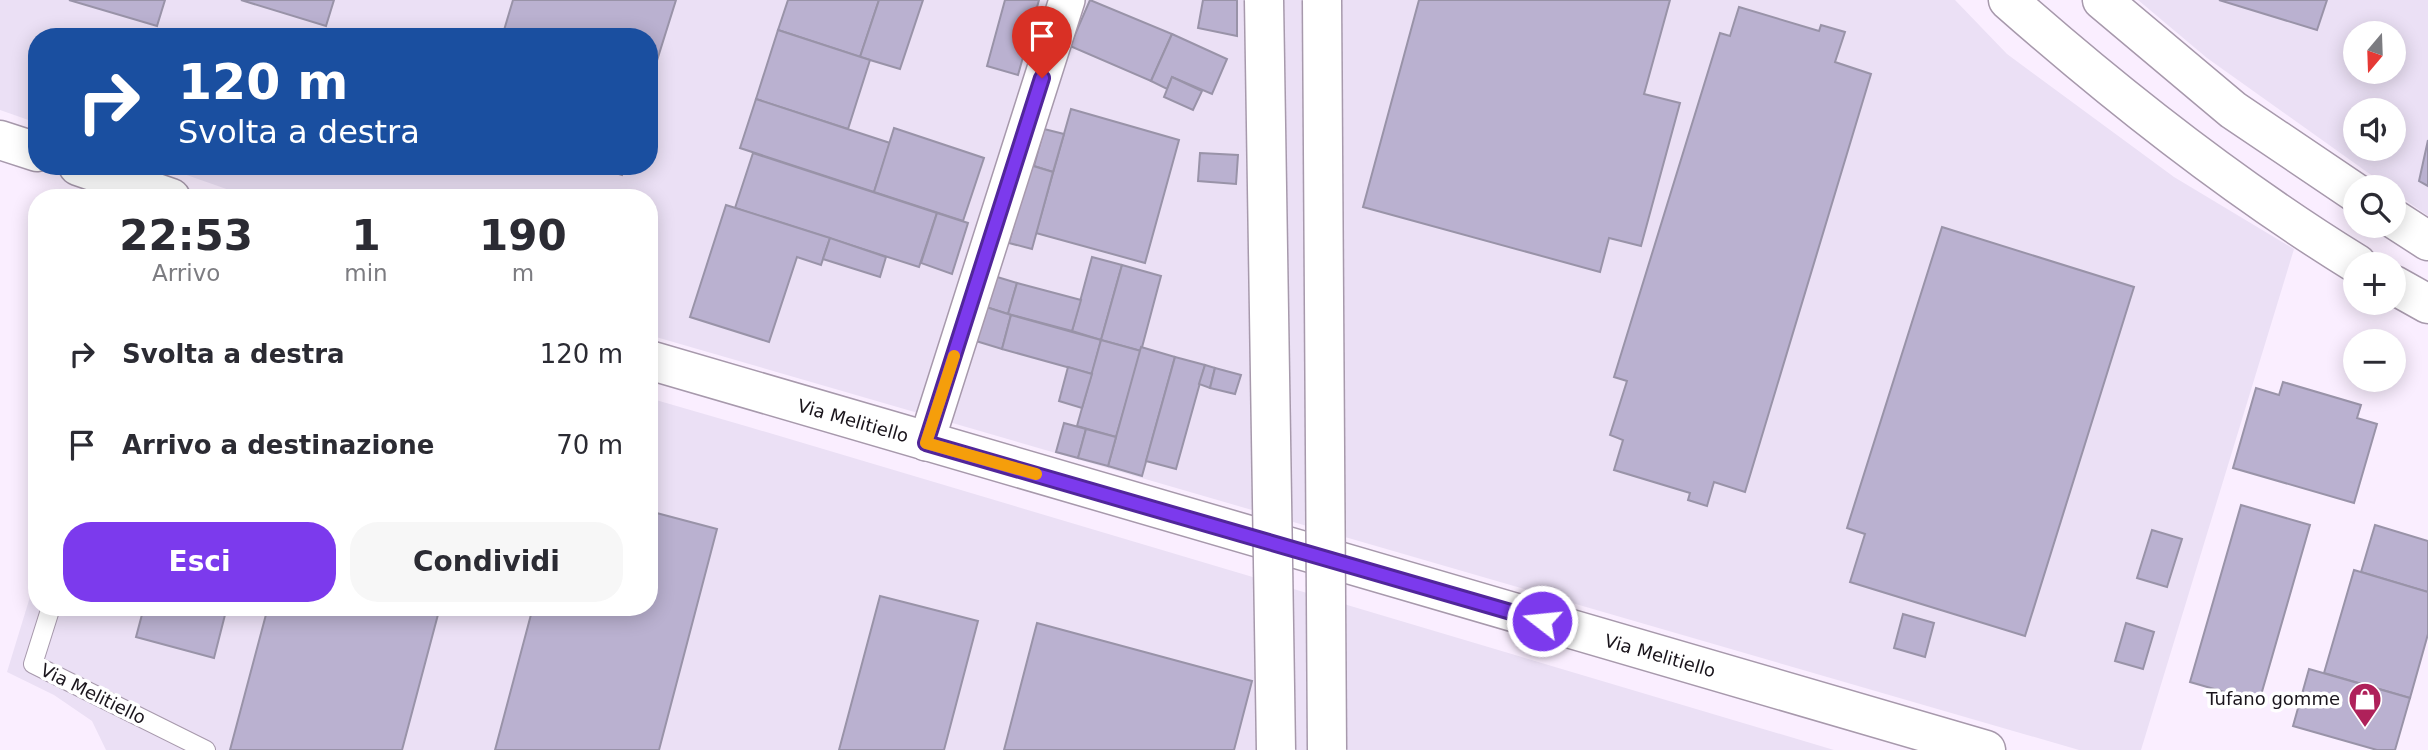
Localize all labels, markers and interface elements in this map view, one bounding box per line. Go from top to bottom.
pin [1012,6,1072,78]
icon: arrive [1023,17,1061,55]
north arrow [2343,21,2406,84]
map controls [2343,21,2406,392]
text: 120 m [178,54,348,111]
icon: right [63,56,154,147]
button: sound [2343,98,2406,161]
text: Svolta a destra [178,113,420,151]
button: search [2343,175,2406,238]
text: 22:53 [119,211,253,260]
text: 1 [351,211,381,260]
text: 190 [479,211,567,260]
button: + [2343,252,2406,315]
text: Arrivo [152,260,220,286]
text: min [344,260,388,286]
text: m [512,260,534,286]
button: − [2343,329,2406,392]
icon: right [63,335,101,373]
text: Svolta a destra [122,339,345,369]
text: 120 m [540,339,623,369]
street label: Via Melitiello [795,395,911,446]
icon: arrive [63,426,101,464]
text: Arrivo a destinazione [122,430,434,460]
text: 70 m [556,430,623,460]
button: Esci [63,522,336,602]
button: Condividi [350,522,623,602]
position arrow [1505,584,1579,658]
street label: Via Melitiello [1602,630,1718,681]
street label: Via Melitiello [37,659,149,728]
shop icon: Tufano gomme [2346,680,2384,729]
place label: Tufano gomme [2205,688,2340,709]

